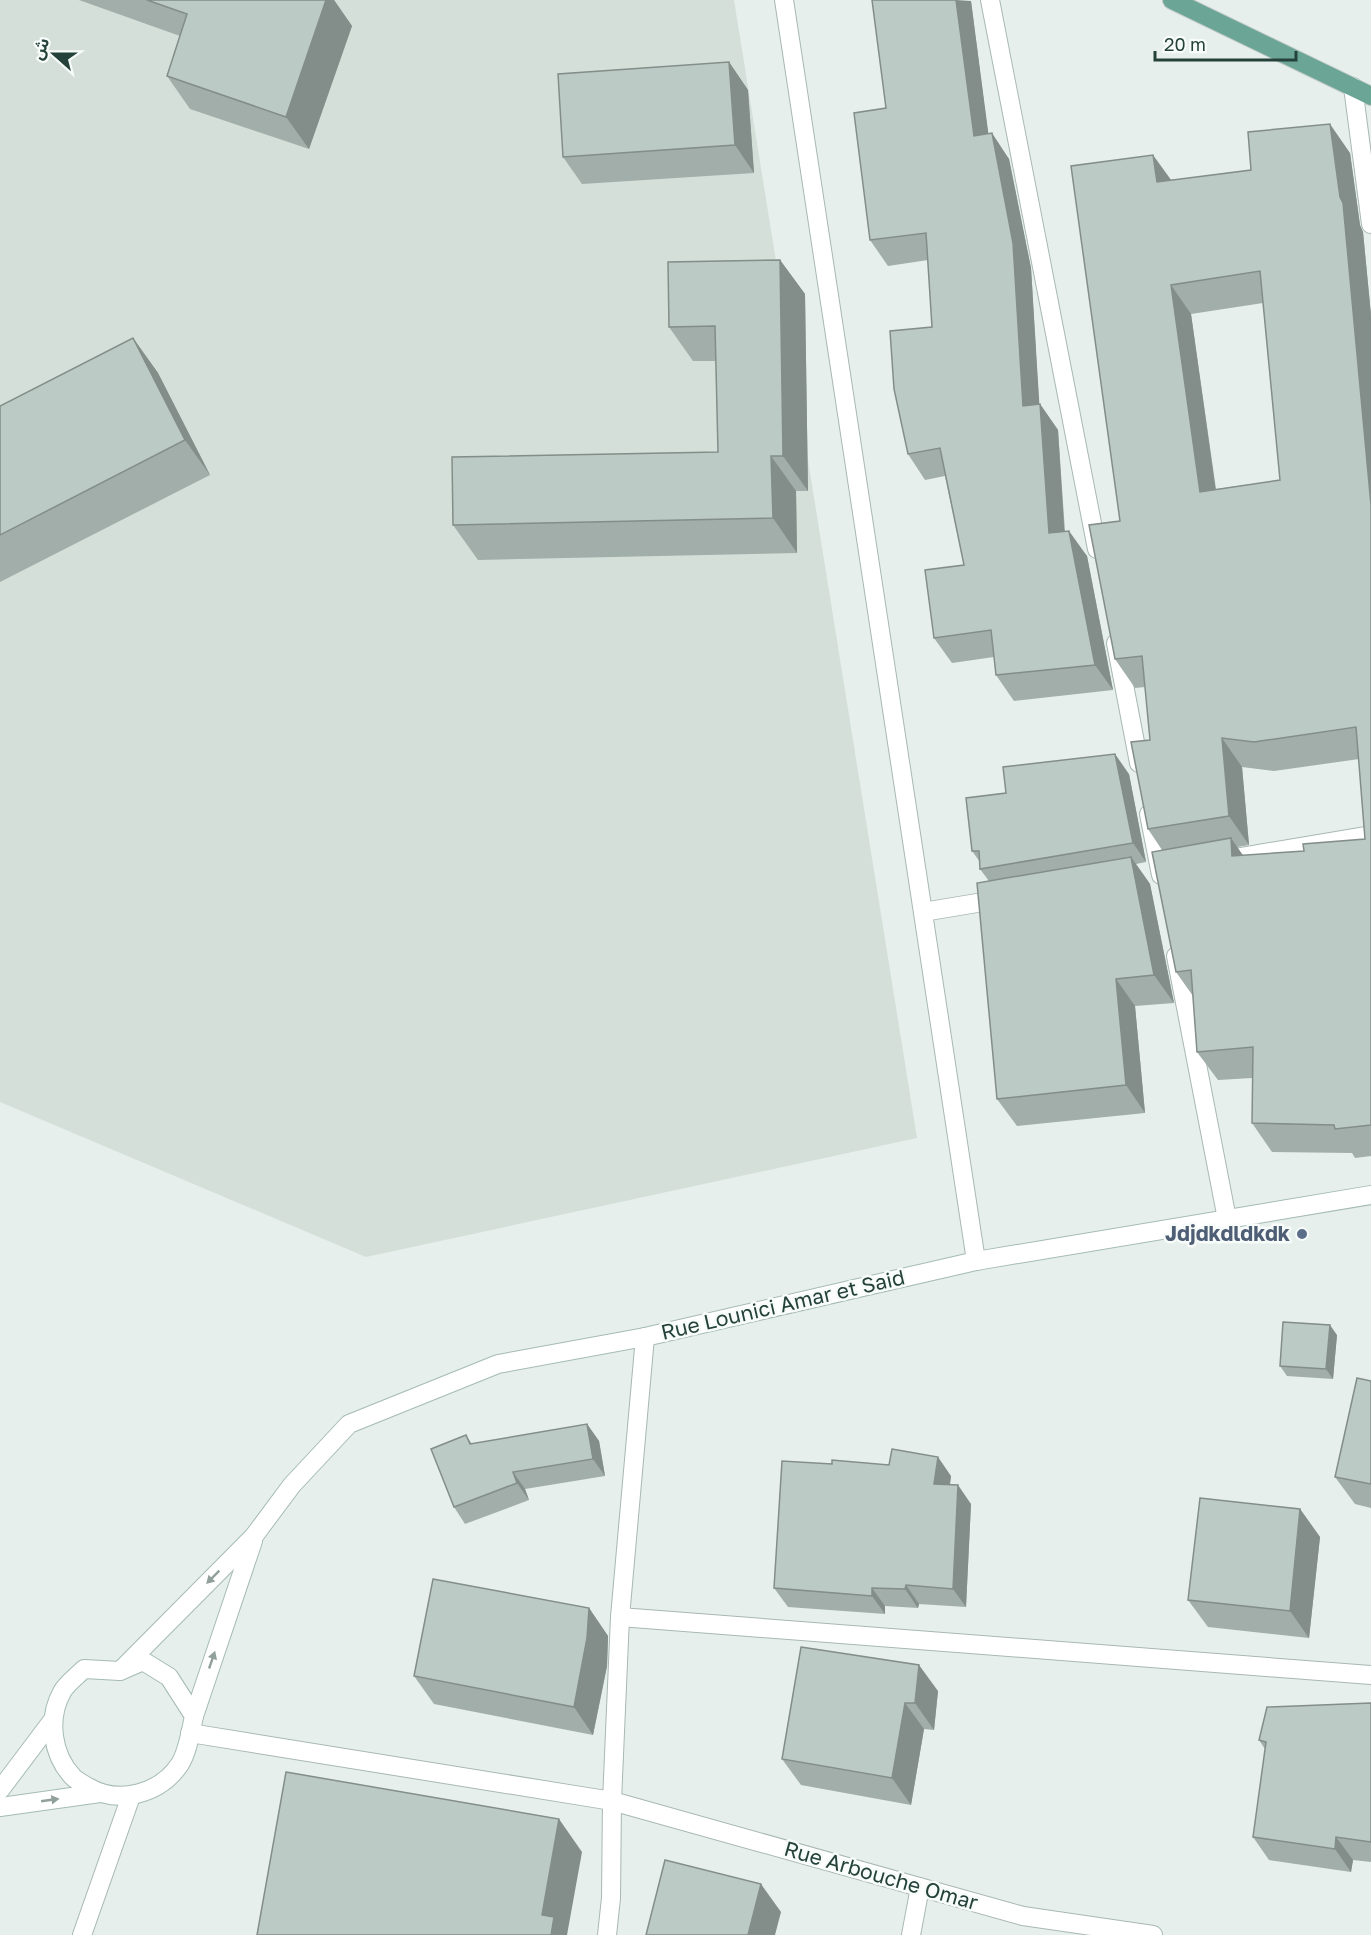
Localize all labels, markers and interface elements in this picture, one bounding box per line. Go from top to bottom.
north arrow [24,24,84,84]
scale bar [1155,24,1296,62]
text: 20 m [1164,33,1206,55]
text: ش [27,35,53,62]
place label: Jdjdkdldkdk [1165,1220,1290,1246]
marker: Jdjdkdldkdk [1295,1227,1309,1241]
street label: Rue Lounici Amar et Said [658,1263,907,1345]
one-way arrow [207,1570,221,1584]
one-way arrow [208,1651,218,1669]
one-way arrow [41,1796,60,1805]
street label: Rue Arbouche Omar [781,1835,981,1915]

